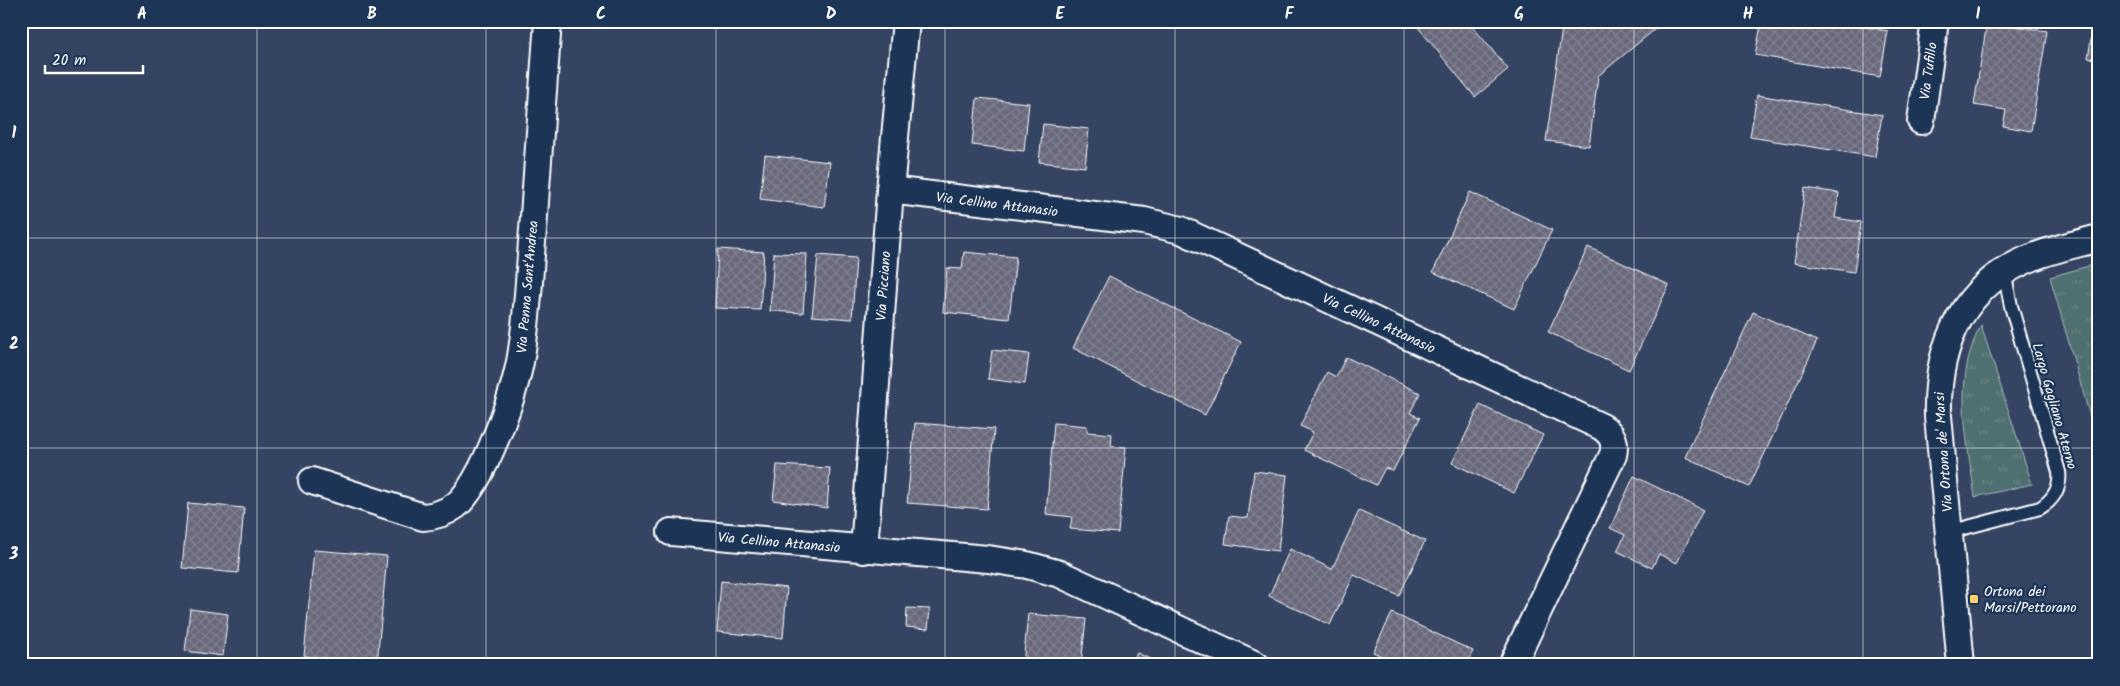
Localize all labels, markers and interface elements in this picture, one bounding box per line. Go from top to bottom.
text: A [137,2,147,27]
text: B [367,2,377,27]
text: C [596,2,606,27]
text: D [826,2,837,27]
text: E [1056,2,1066,27]
text: F [1285,2,1295,27]
text: G [1514,2,1524,27]
text: H [1743,2,1753,27]
text: I [1976,2,1981,27]
street label: Via Tufillo [1914,41,1944,101]
scale bar [45,42,142,74]
text: 20 m [52,49,86,73]
text: 1 [12,121,17,146]
street label: Via Cellino Attanasio [935,187,1059,223]
street label: Via Penna Sant'Andrea [511,220,545,354]
street label: Via Picciano [871,250,897,322]
street label: Via Cellino Attanasio [1318,288,1439,360]
text: 2 [9,332,19,357]
street label: Largo Gagliano Aterno [2025,340,2083,472]
street label: Via Ortona de' Marsi [1929,391,1959,513]
street label: Via Cellino Attanasio [717,527,841,559]
text: 3 [9,542,19,567]
place label: Ortona dei Marsi/Pettorano [1984,581,2077,619]
marker: Ortona dei Marsi/Pettorano [1968,593,1980,605]

